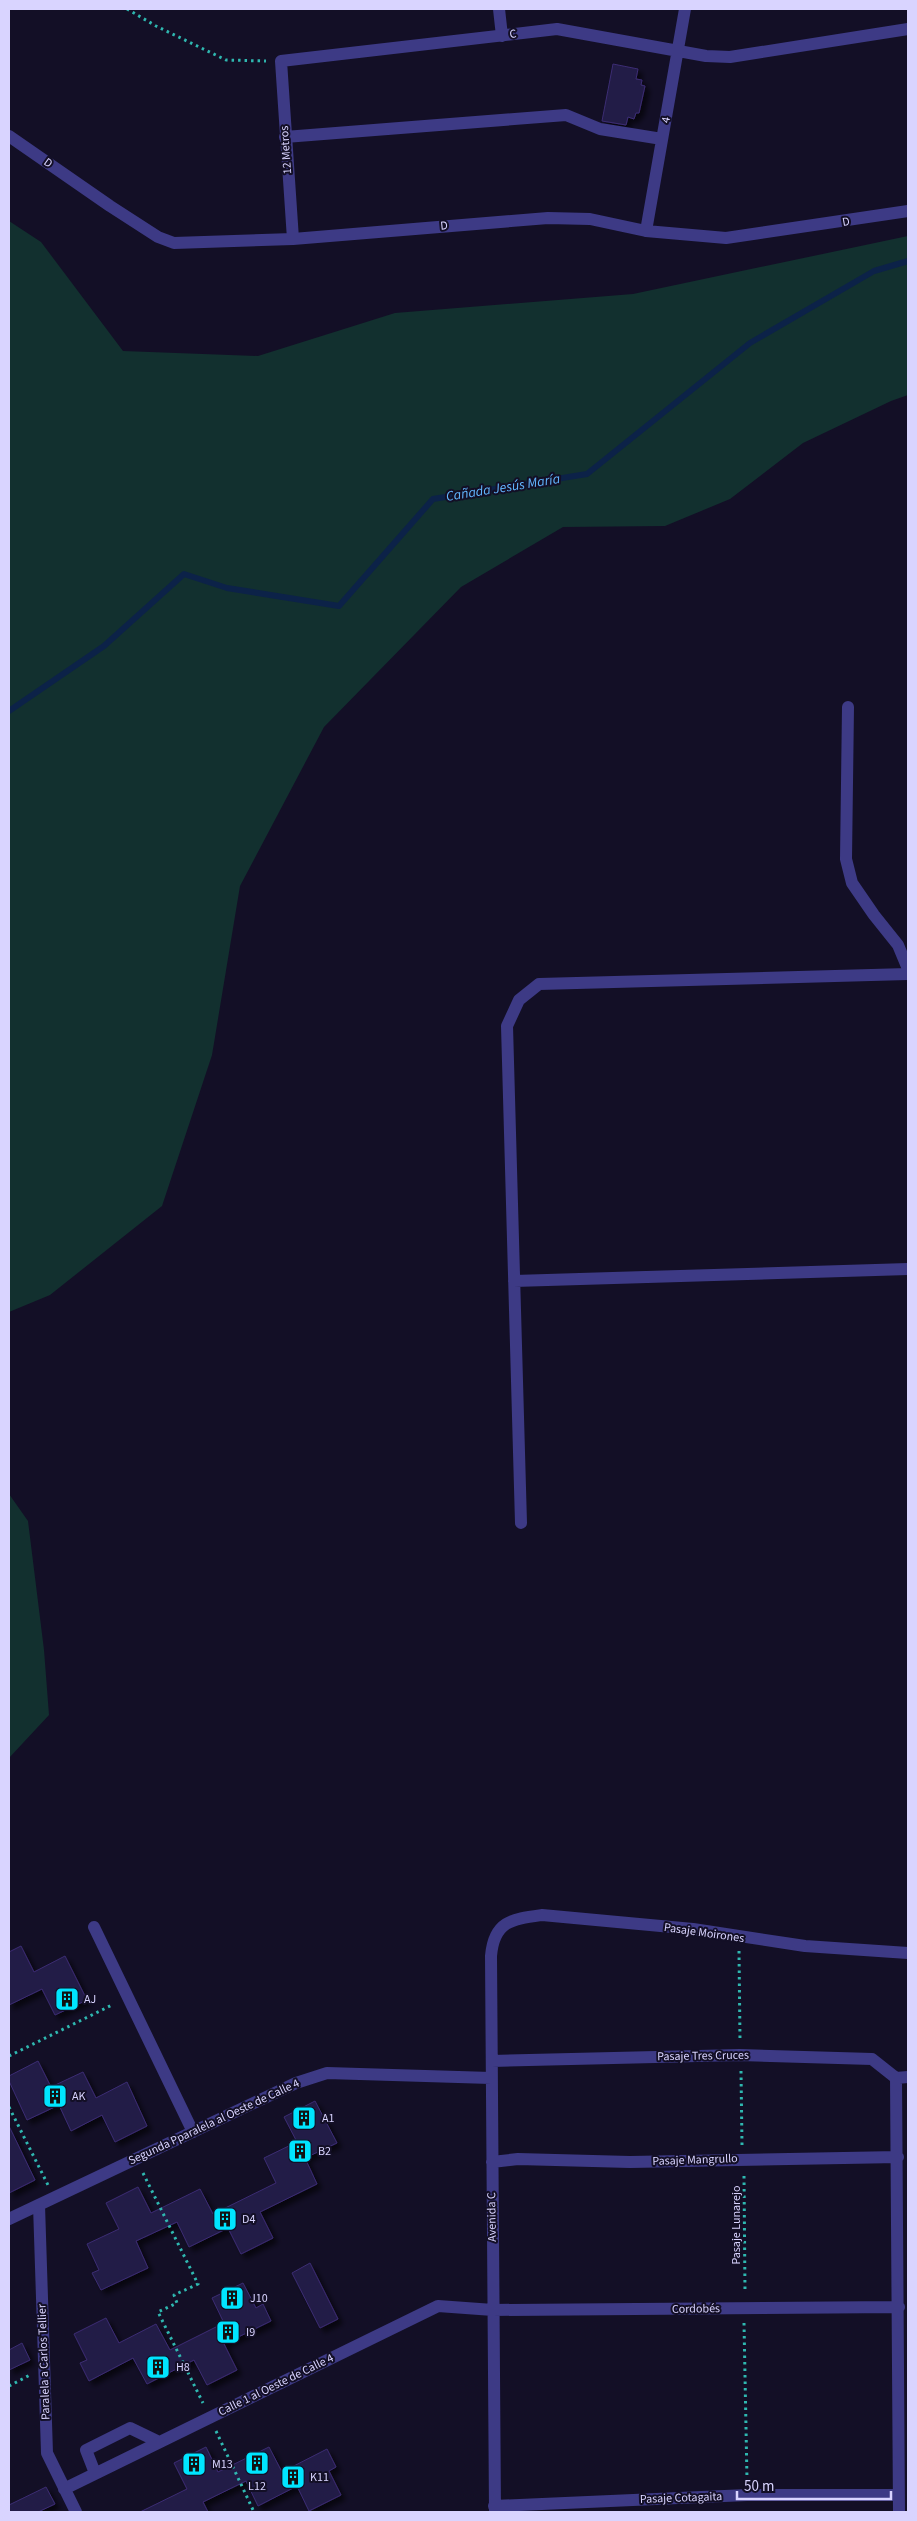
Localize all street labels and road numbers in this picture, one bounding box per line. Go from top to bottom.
street label: C [509,25,518,43]
street label: 4 [657,116,675,124]
street label: 12 Metros [276,125,296,175]
street label: D [40,154,56,172]
street label: D [841,213,851,231]
street label: D [439,217,449,235]
street label: Pasaje Moirones [663,1919,745,1947]
street label: Pasaje Tres Cruces [657,2047,749,2065]
street label: Segunda Pparalela al Oeste de Calle 4 [126,2075,302,2169]
street label: Pasaje Mangrullo [652,2150,738,2170]
street label: Pasaje Lunarejo [728,2185,745,2265]
street label: Avenida C [483,2192,501,2242]
street label: Cordobés [672,2300,720,2318]
street label: Paralela a Carlos Tellier [33,2303,55,2420]
street label: Calle 1 al Oeste de Calle 4 [215,2350,337,2420]
street label: Pasaje Cotagaita [640,2488,722,2508]

